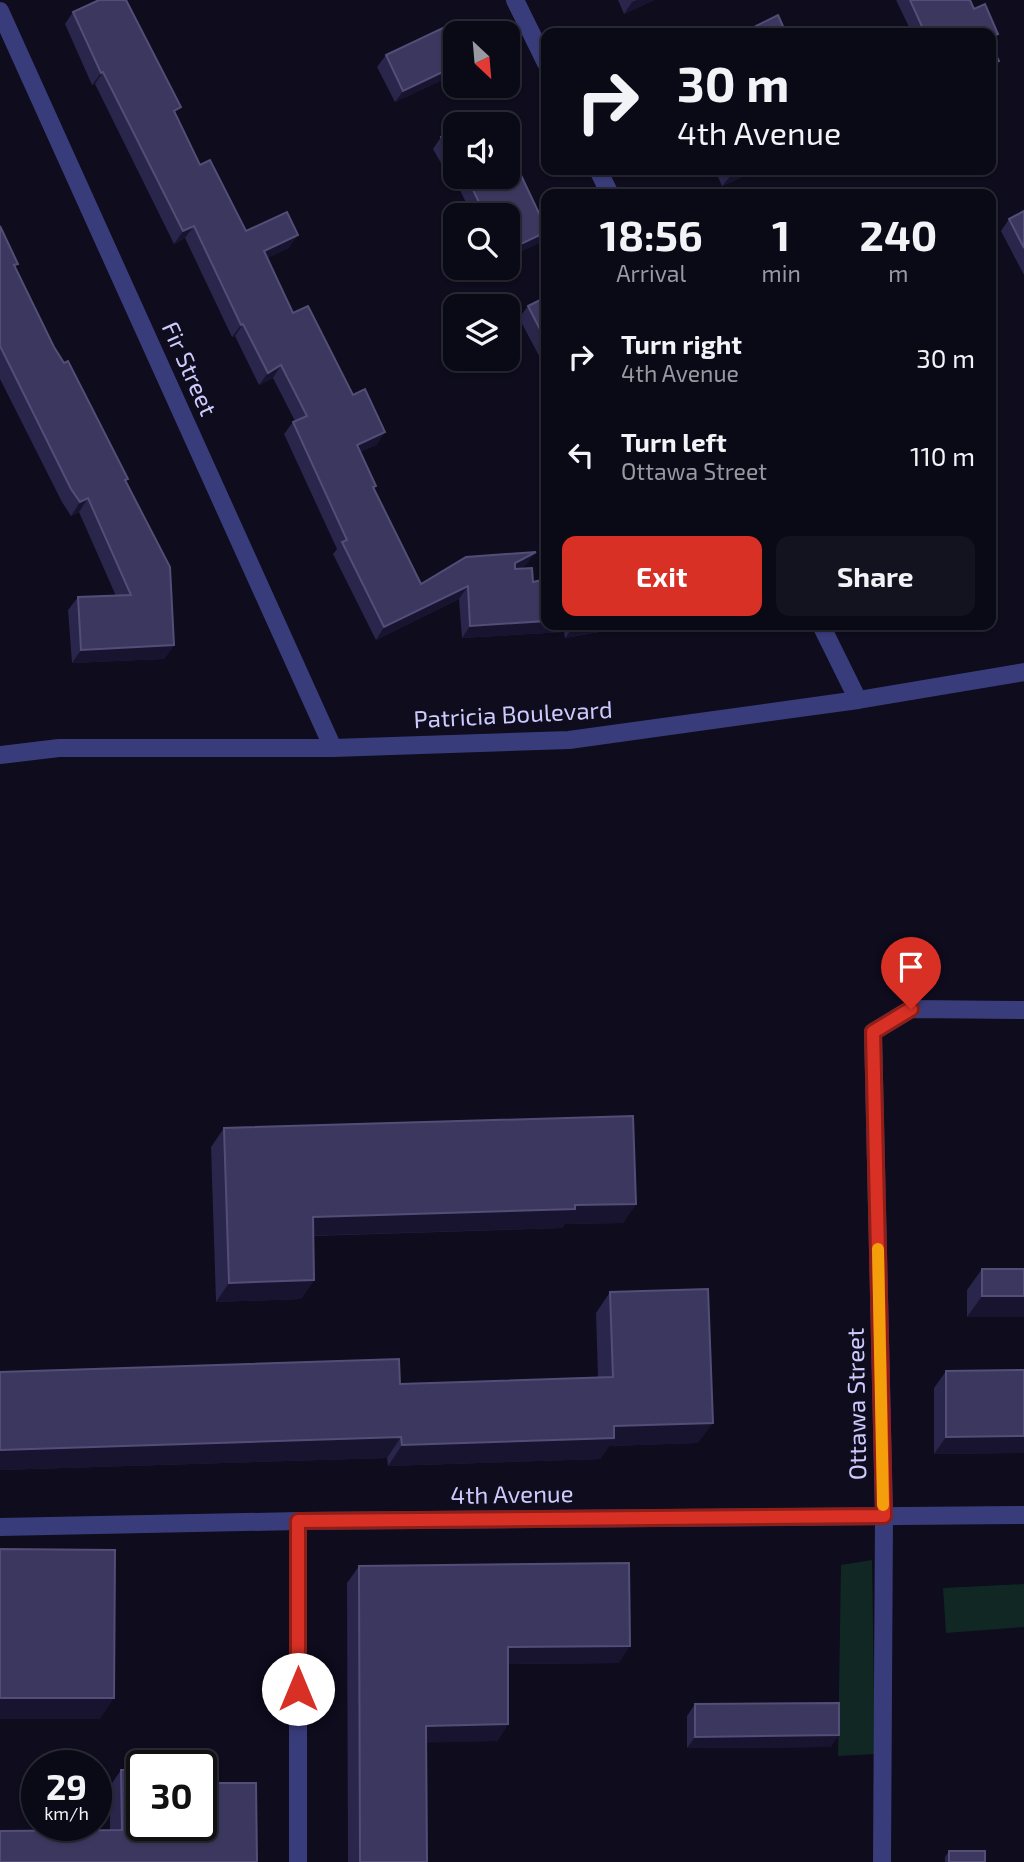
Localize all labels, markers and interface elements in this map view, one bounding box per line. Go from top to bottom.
north arrow [443,21,520,98]
map controls [443,21,520,371]
text: 30 m [677,53,789,112]
icon: right [562,56,653,147]
button: sound [443,112,520,189]
text: 4th Avenue [677,113,841,151]
button: search [443,203,520,280]
text: 18:56 [600,209,703,259]
text: 1 [772,209,790,259]
text: 240 [860,209,937,259]
text: Arrival [616,259,686,287]
text: min [762,259,801,287]
text: m [888,259,908,287]
button: layers [443,294,520,371]
street label: Fir Street [157,317,224,420]
text: Turn right [621,328,742,359]
icon: right [562,338,600,376]
text: 30 m [916,342,975,373]
text: 4th Avenue [621,359,739,387]
text: Turn left [621,426,727,457]
icon: left [562,436,600,474]
text: 110 m [910,440,975,471]
text: Ottawa Street [621,457,767,485]
button: Exit [562,536,762,616]
button: Share [776,536,975,616]
street label: Patricia Boulevard [413,694,613,733]
pin [881,937,941,1009]
icon: arrive [892,948,930,986]
street label: Ottawa Street [840,1328,871,1480]
street label: 4th Avenue [450,1478,574,1509]
position arrow [261,1652,335,1726]
speed limit sign: 30 [126,1750,217,1841]
text: 29 [46,1765,87,1807]
text: km/h [44,1802,89,1824]

